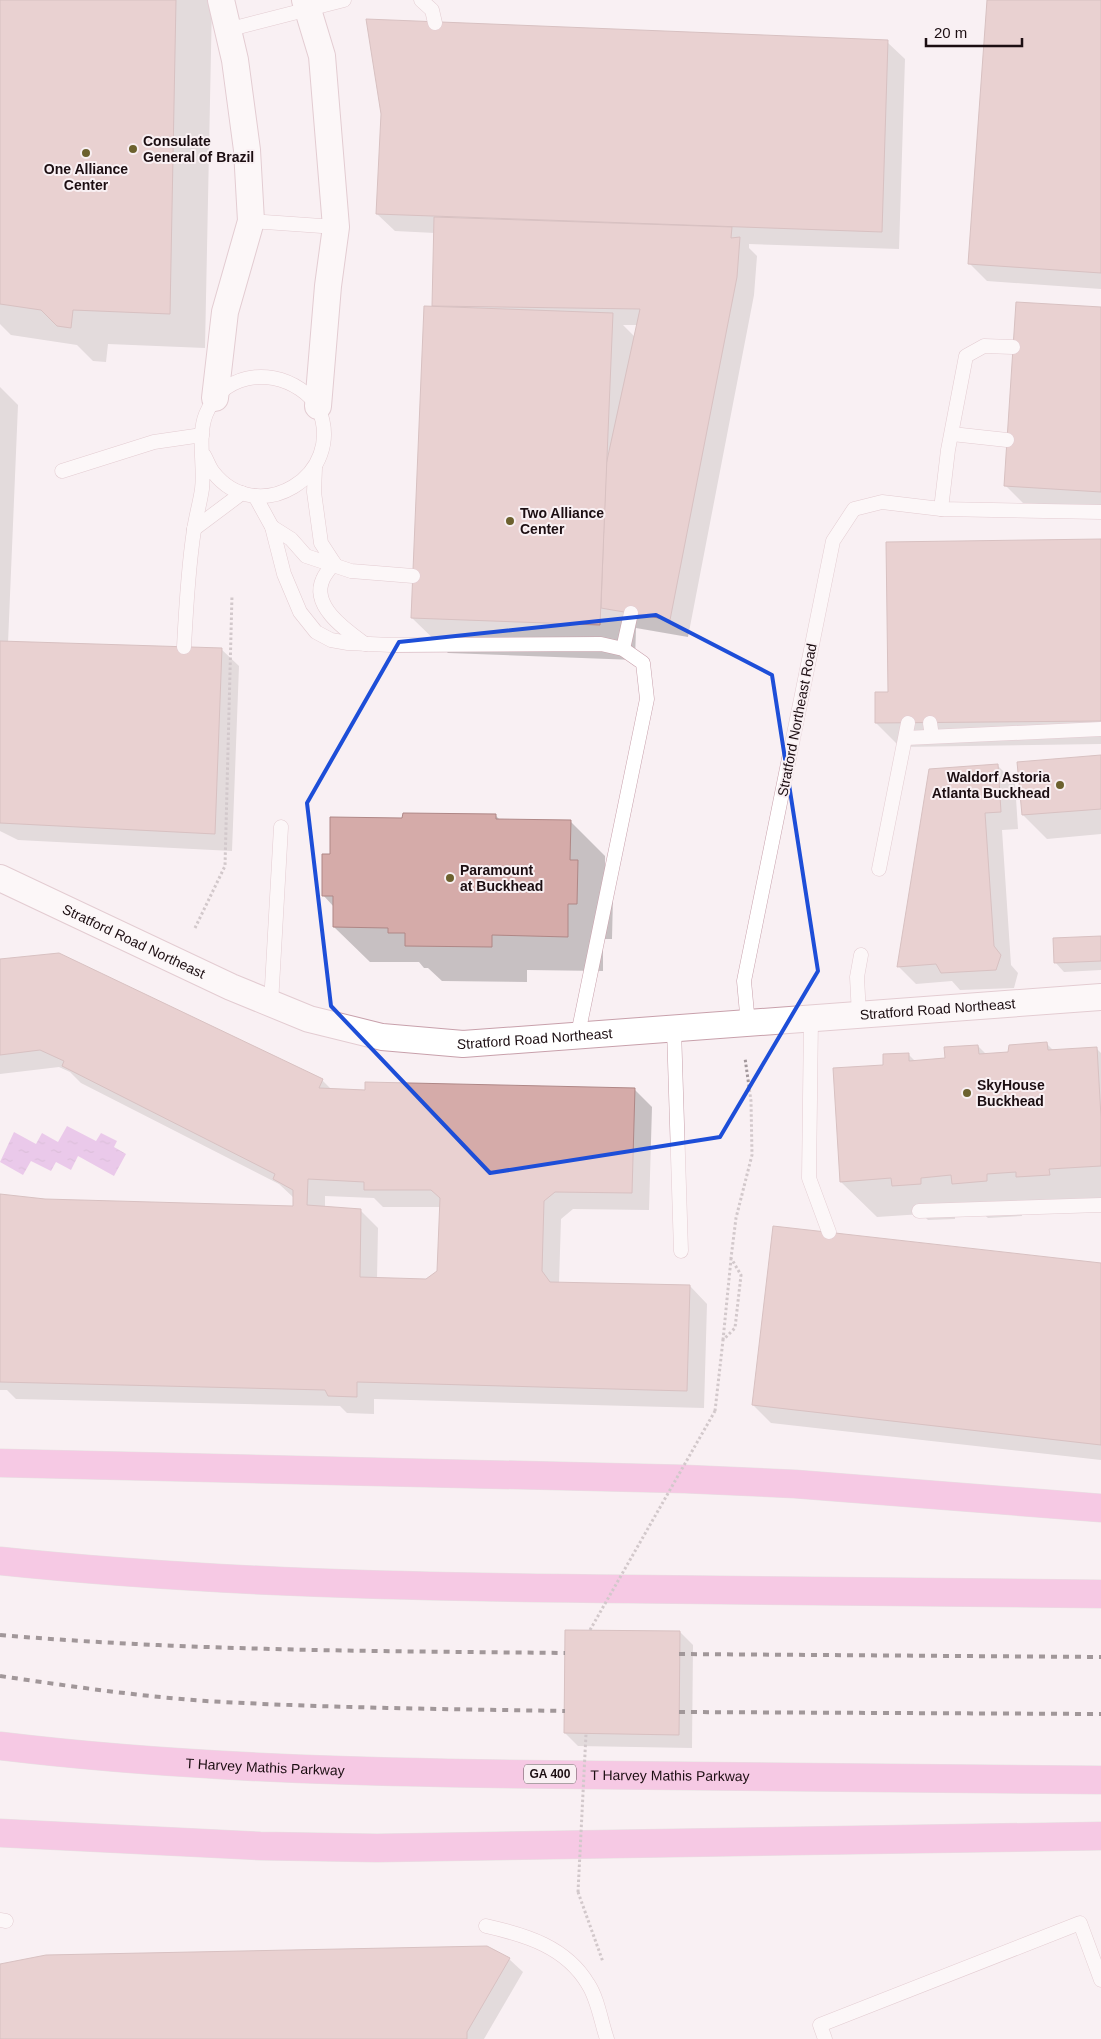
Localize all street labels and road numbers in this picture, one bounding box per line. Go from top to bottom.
street label: Stratford Northeast Road [774,642,820,798]
street label: Stratford Road Northeast [60,901,208,982]
street label: Stratford Road Northeast [859,995,1016,1023]
street label: Stratford Road Northeast [456,1025,613,1052]
street label: T Harvey Mathis Parkway [185,1755,345,1778]
road number: GA 400 [524,1765,576,1784]
street label: T Harvey Mathis Parkway [590,1767,750,1784]

